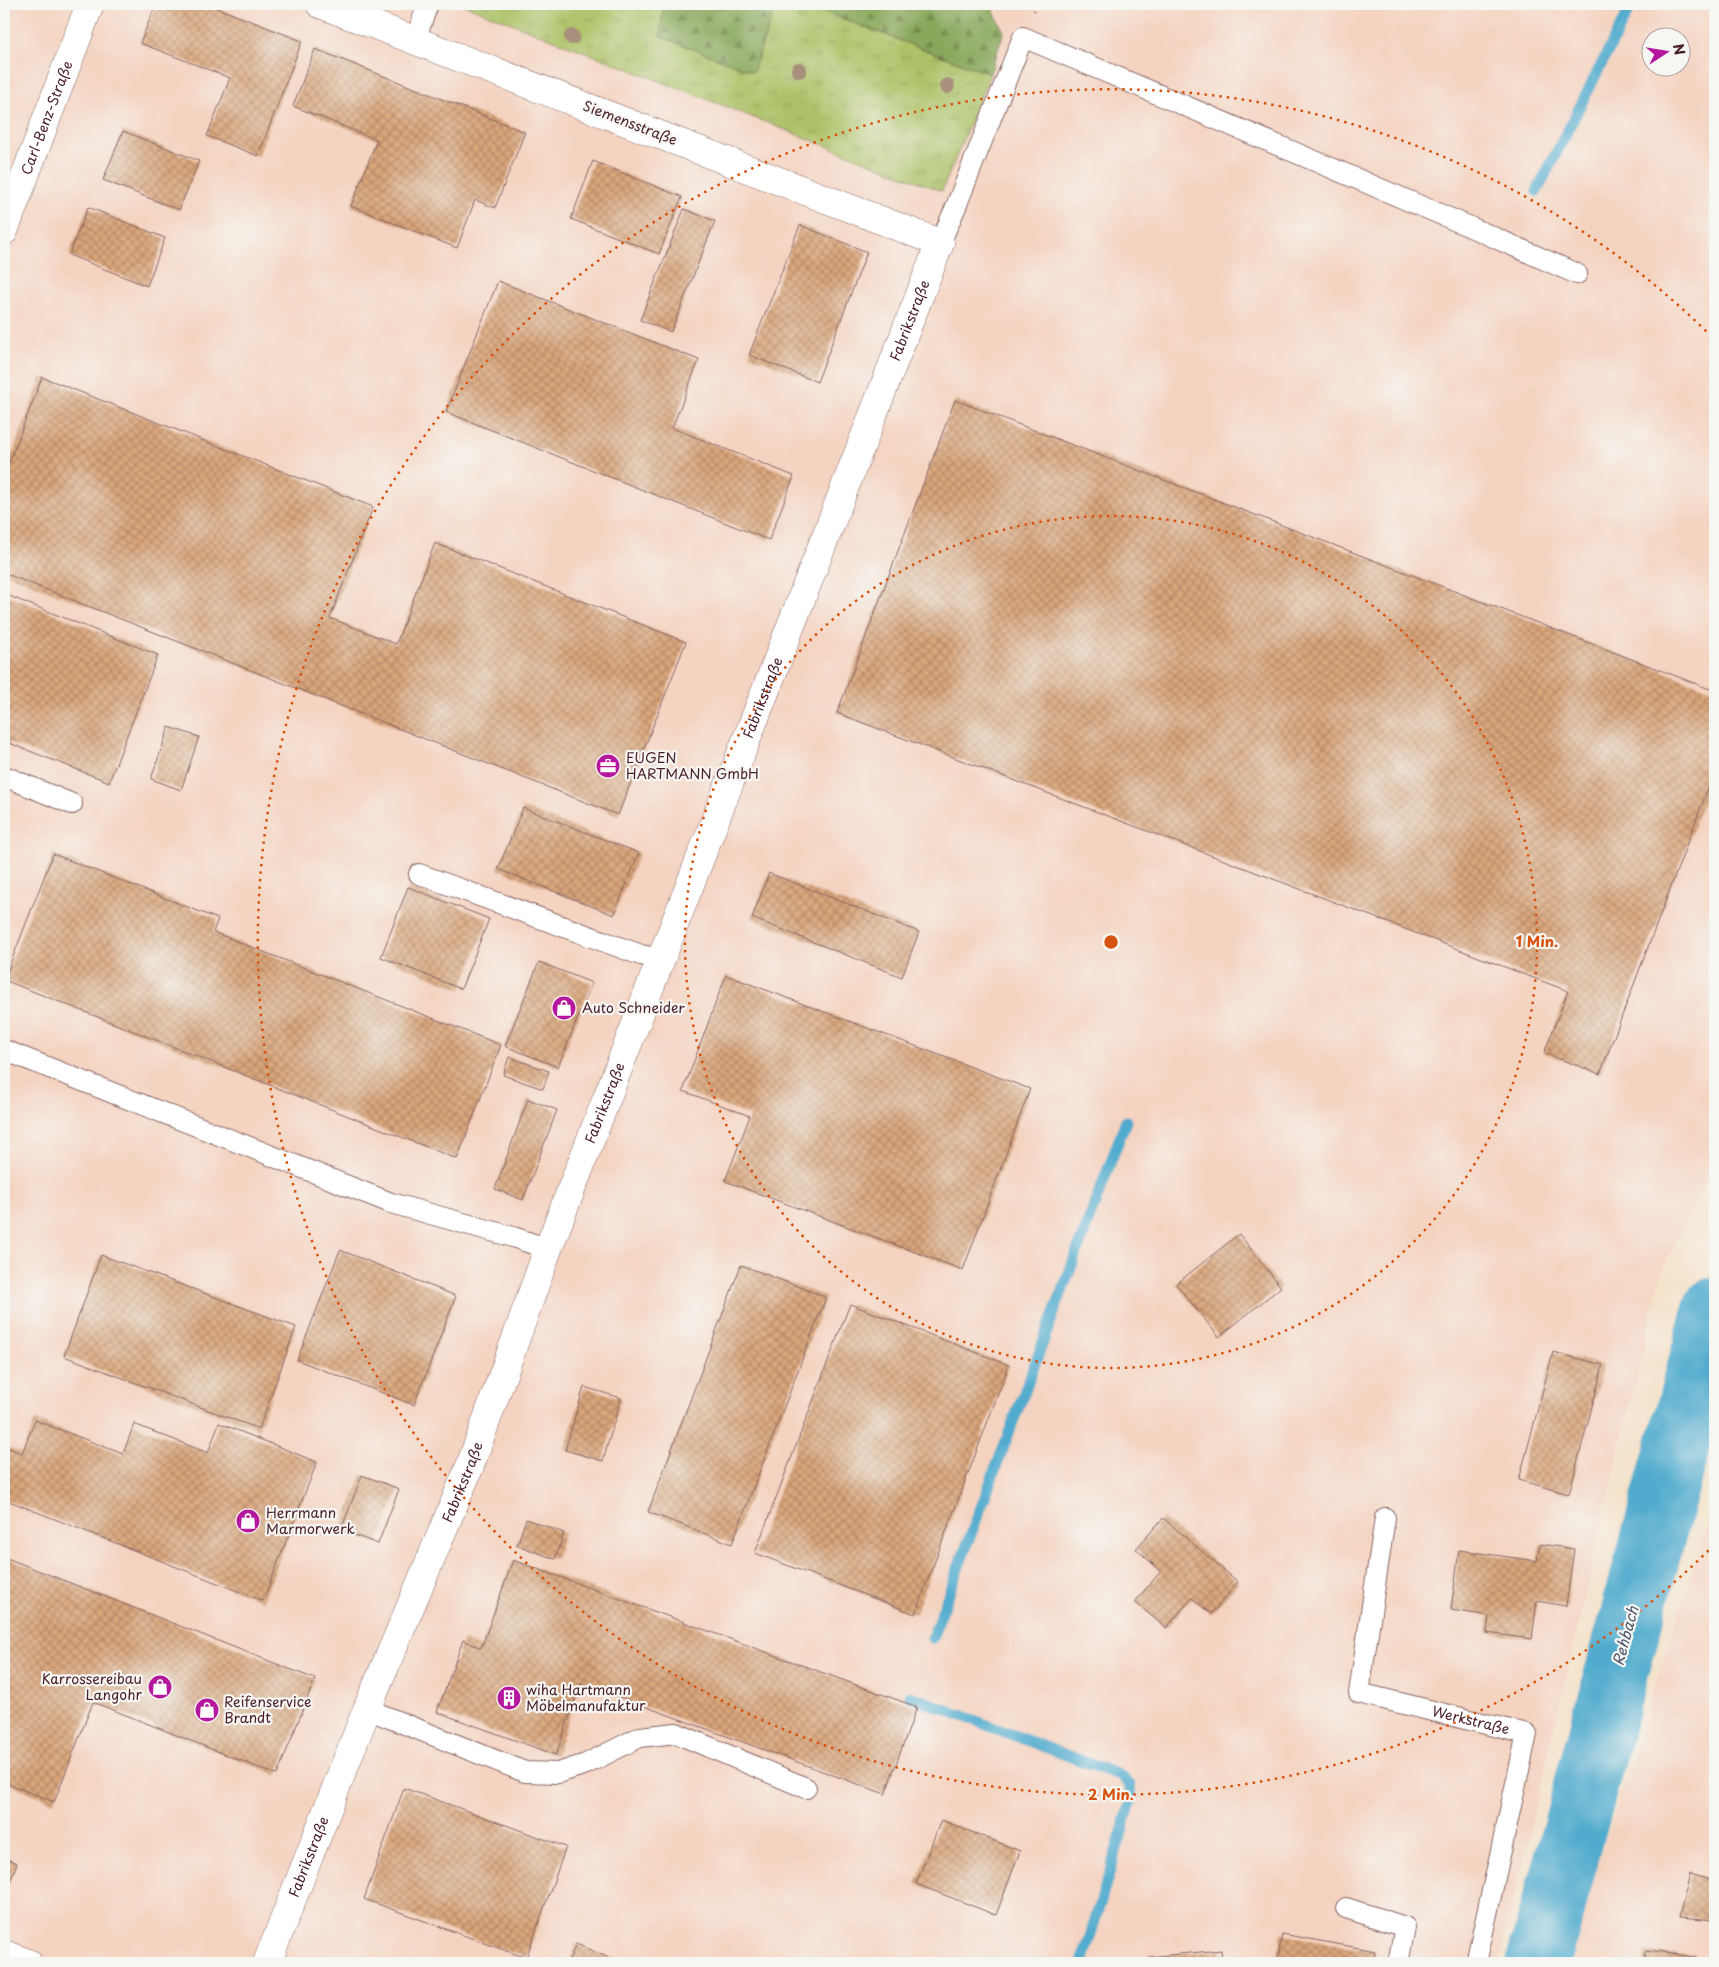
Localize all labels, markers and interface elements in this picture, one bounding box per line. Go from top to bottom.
north arrow [1642,28,1692,78]
text: N [1668,42,1691,57]
street label: Carl-Benz-Straße [15,58,78,178]
street label: Siemensstraße [580,95,680,150]
street label: Fabrikstraße [884,277,935,364]
street label: Fabrikstraße [737,654,788,741]
place label: EUGEN HARTMANN GmbH [626,747,759,784]
office icon: EUGEN HARTMANN GmbH [595,753,621,779]
text: 1 Min. [1516,929,1558,952]
centre of rings [1102,933,1120,951]
shop icon: Auto Schneider [551,995,577,1021]
place label: Auto Schneider [582,997,685,1018]
street label: Fabrikstraße [579,1059,630,1147]
street label: Fabrikstraße [436,1439,488,1526]
place label: Herrmann Marmorwerk [266,1502,355,1539]
shop icon: Herrmann Marmorwerk [235,1508,261,1534]
water label: Rehbach [1606,1603,1644,1668]
place label: Karrossereibau Langohr [42,1668,142,1705]
shop icon: Karrossereibau Langohr [147,1674,173,1700]
place label: wiha Hartmann Möbelmanufaktur [526,1679,646,1716]
building icon: wiha Hartmann Möbelmanufaktur [496,1685,522,1711]
place label: Reifenservice Brandt [224,1691,311,1728]
shop icon: Reifenservice Brandt [194,1697,220,1723]
street label: Werkstraße [1430,1700,1512,1739]
text: 2 Min. [1088,1782,1134,1805]
street label: Fabrikstraße [283,1813,334,1900]

